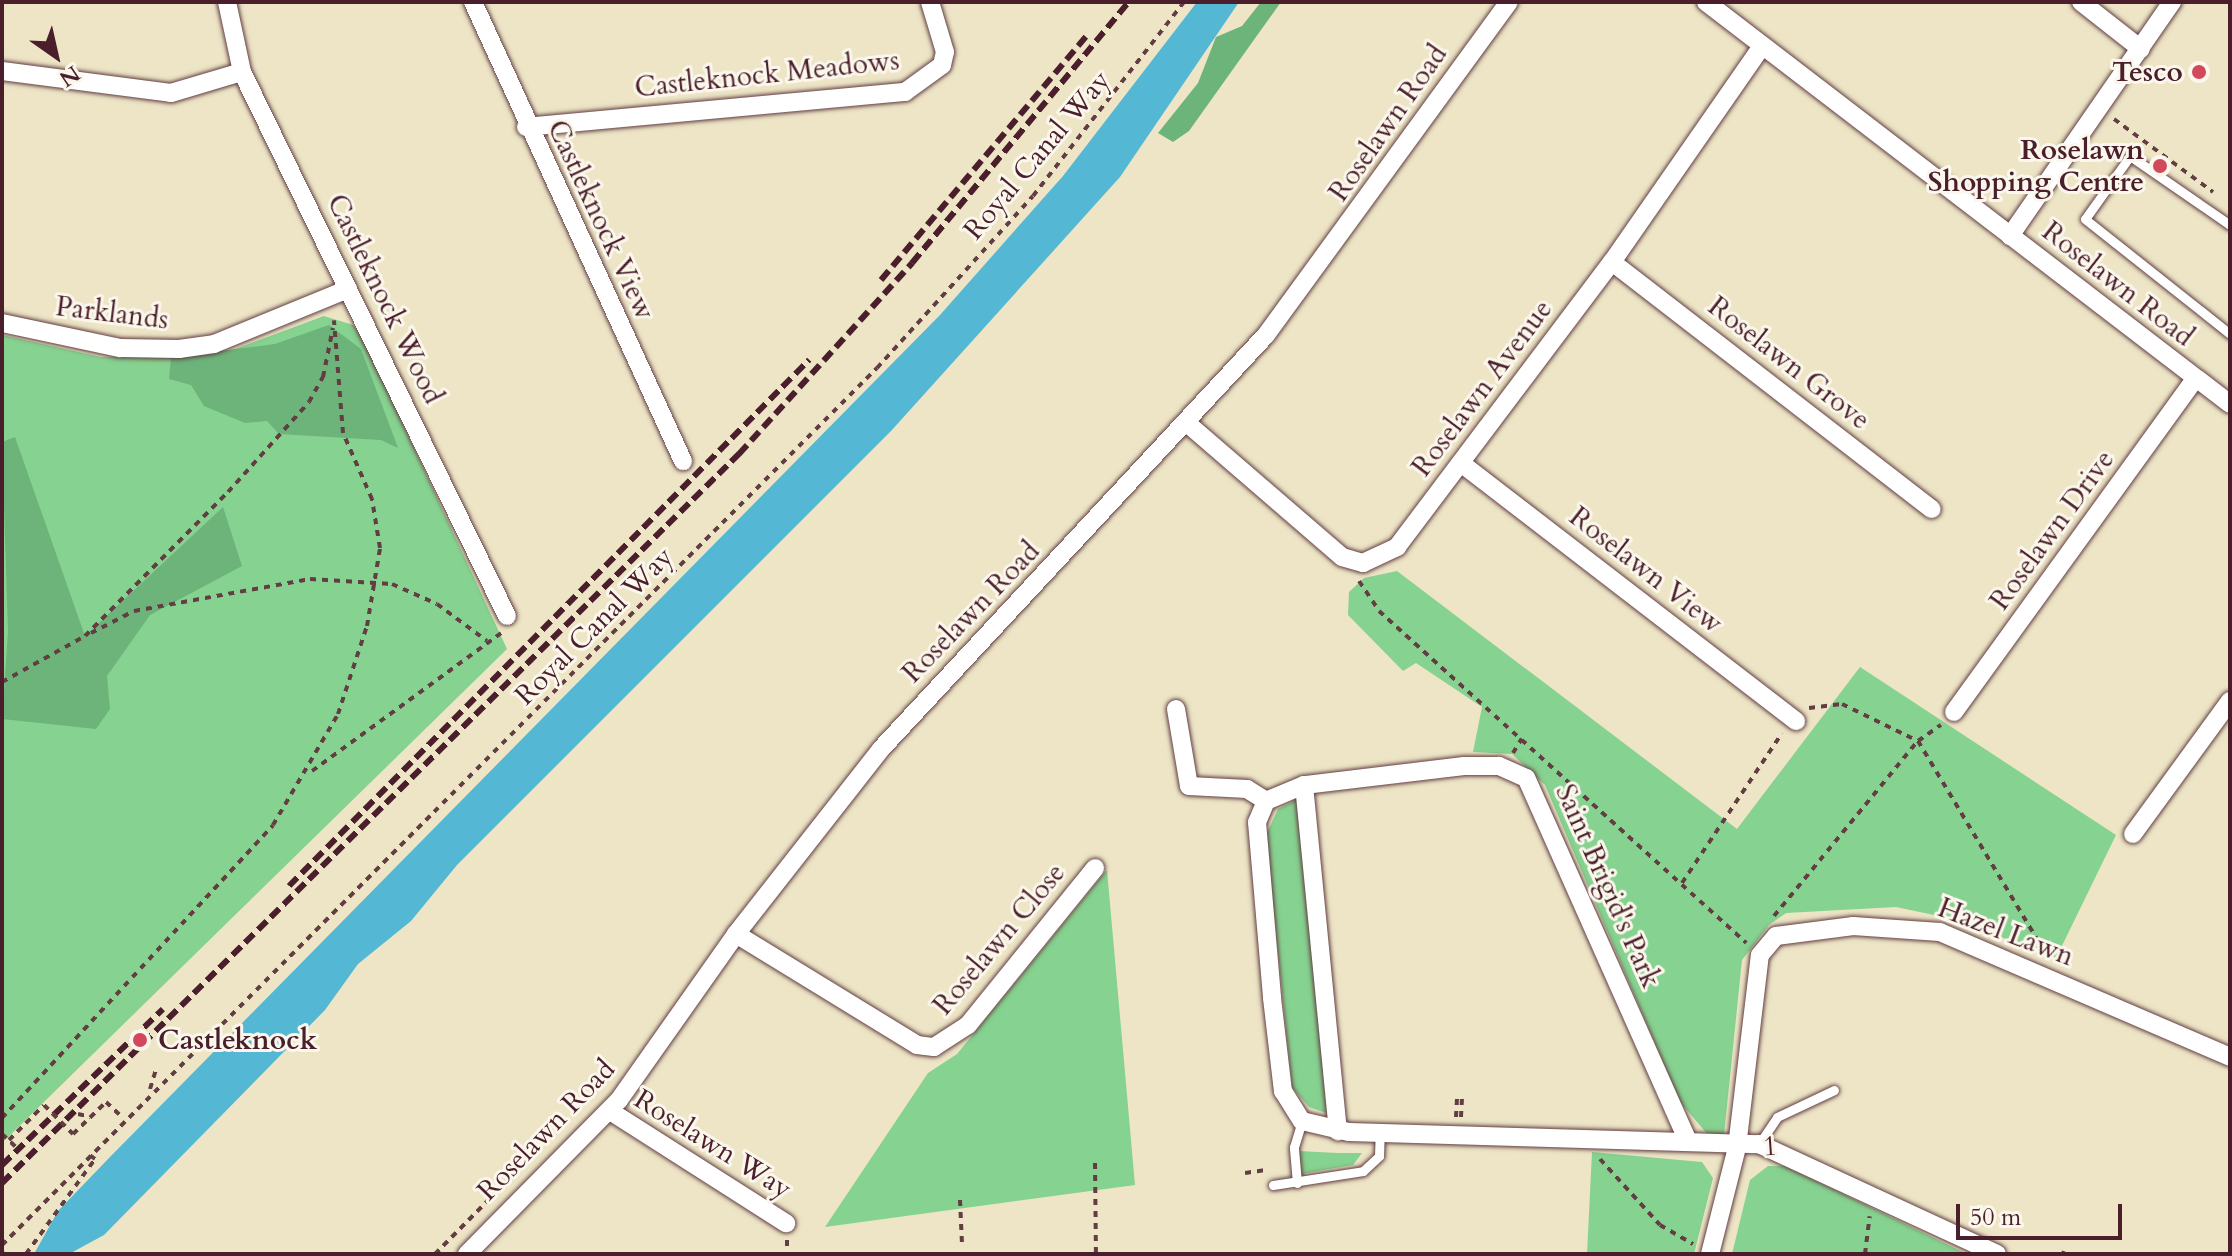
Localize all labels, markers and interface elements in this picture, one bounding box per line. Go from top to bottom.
north arrow [16,16,96,96]
street label: Roselawn Road [1322,38,1454,208]
street label: Castleknock Meadows [633,43,901,105]
place label: Tesco [2112,55,2183,89]
text: N [53,58,86,94]
marker: Tesco [2190,63,2208,81]
street label: Royal Canal Way [957,64,1117,246]
street label: Castleknock View [540,115,662,325]
place label: Roselawn Shopping Centre [1928,133,2144,199]
marker: Roselawn Shopping Centre [2151,157,2169,175]
street label: Castleknock Wood [320,189,450,409]
street label: Roselawn Road [2035,214,2201,354]
street label: Parklands [54,289,170,337]
street label: Roselawn Grove [1701,289,1877,437]
street label: Roselawn Avenue [1405,293,1559,483]
street label: Roselawn Drive [1983,443,2121,617]
street label: Roselawn View [1563,500,1729,640]
street label: Roselawn Road [895,534,1047,690]
street label: Royal Canal Way [508,540,680,712]
street label: Saint Brigid's Park [1548,779,1668,993]
street label: Roselawn Close [926,856,1072,1022]
street label: Hazel Lawn [1933,891,2079,973]
place label: Castleknock [158,1023,317,1057]
marker: Castleknock [129,1029,151,1051]
street label: Roselawn Road [470,1052,622,1208]
street label: Roselawn Way [628,1082,798,1206]
street label: 1 [1762,1129,1778,1163]
scale bar [1960,1188,2126,1238]
text: 50 m [1970,1201,2021,1234]

